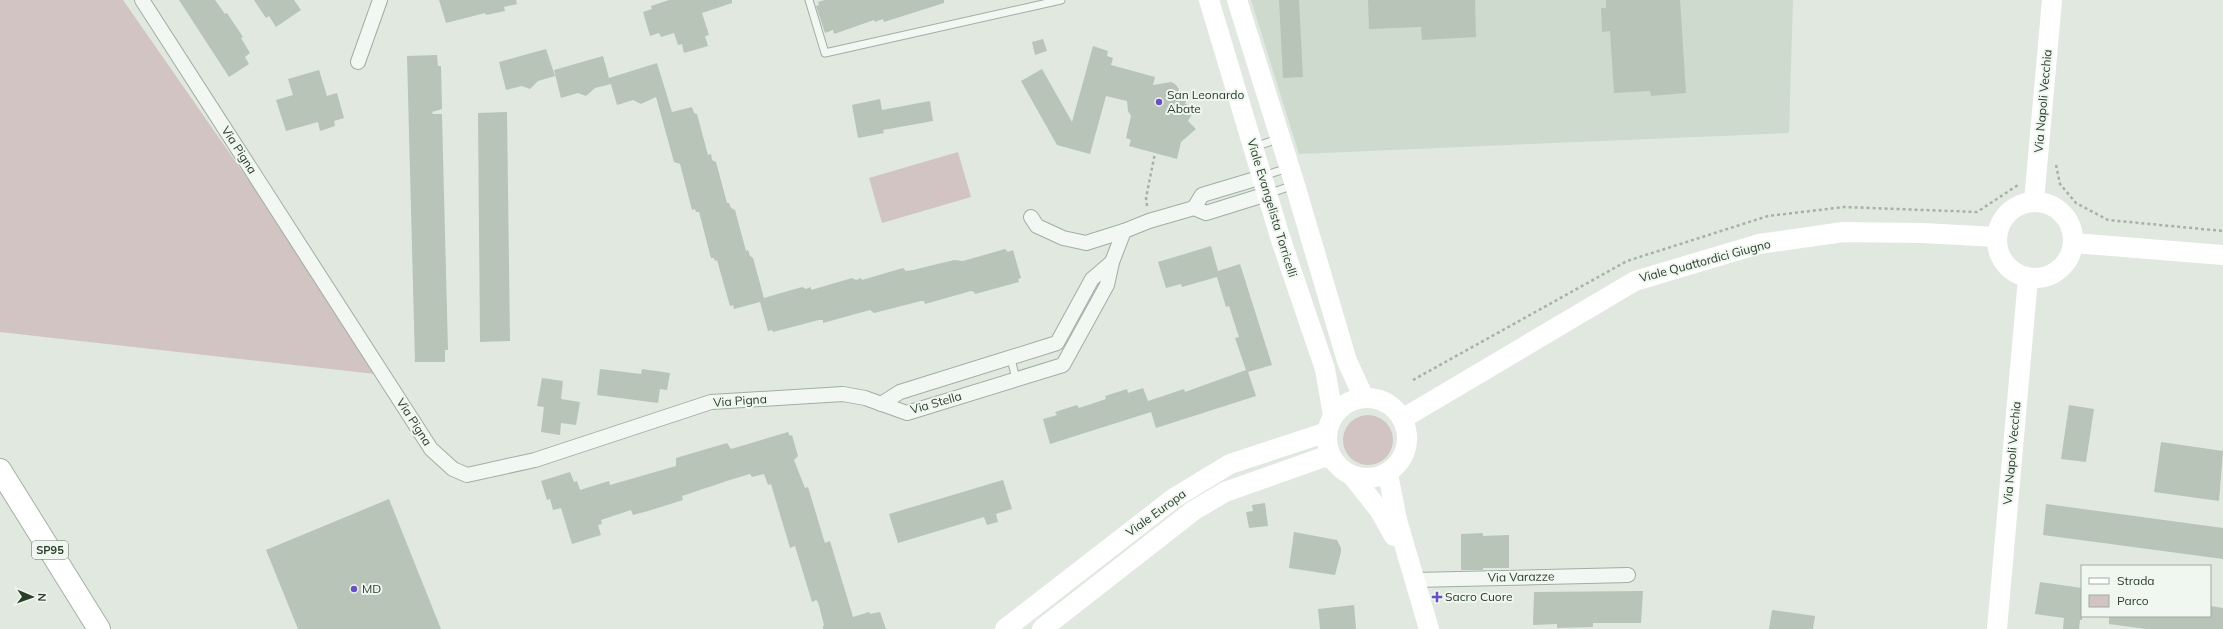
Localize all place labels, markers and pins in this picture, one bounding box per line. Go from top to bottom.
place label: San Leonardo Abate [1167,87,1244,116]
marker: San Leonardo Abate [1154,97,1164,107]
place label: MD [362,581,381,596]
marker: MD [349,584,359,594]
place label: Sacro Cuore [1445,589,1513,604]
marker: Sacro Cuore [1432,592,1442,602]

